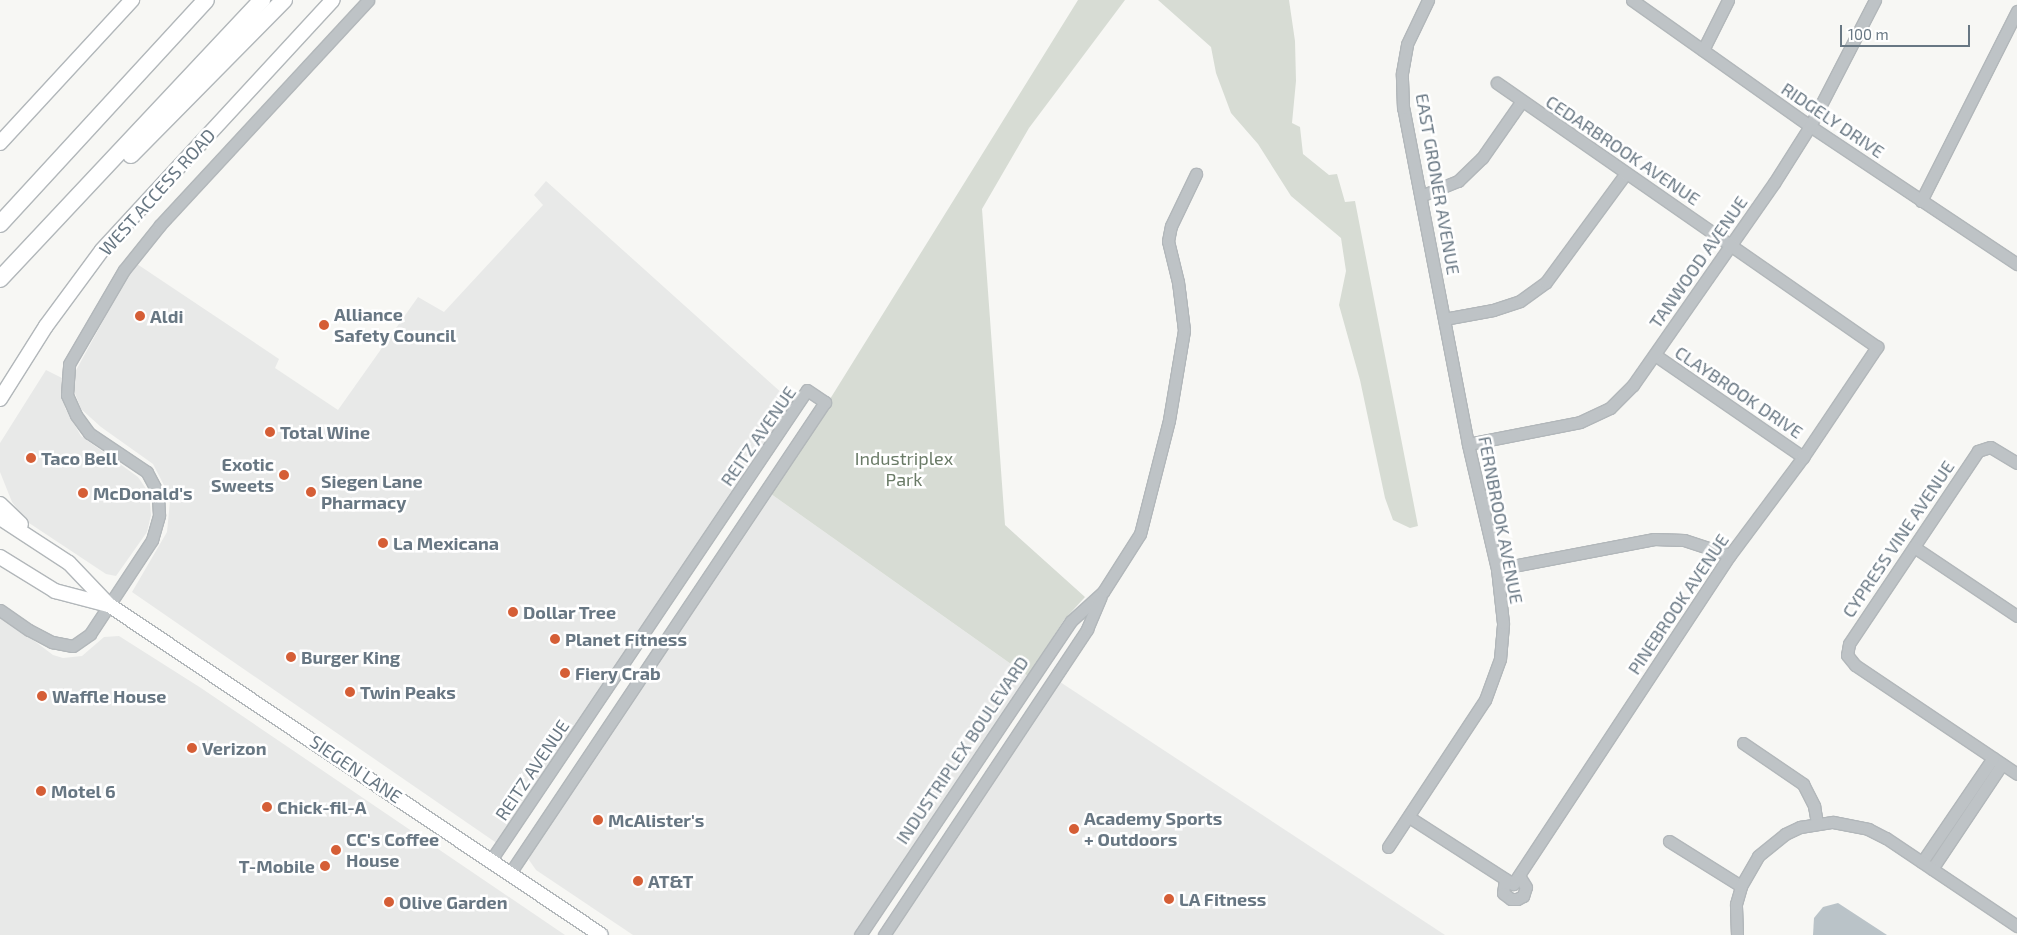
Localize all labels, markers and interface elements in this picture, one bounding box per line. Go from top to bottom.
scale bar [1842,15,1972,47]
text: 100 m [1848,25,1889,43]
street label: RIDGELY DRIVE [1777,78,1889,162]
street label: CEDARBROOK AVENUE [1542,90,1704,210]
street label: EAST GRONER AVENUE [1411,91,1465,277]
street label: WEST ACCESS ROAD [94,124,220,260]
street label: TANWOOD AVENUE [1644,192,1752,332]
place label: Alliance Safety Council [334,304,456,346]
place label: Aldi [150,305,183,327]
marker: Aldi [134,310,146,322]
marker: Alliance Safety Council [318,319,330,331]
street label: CLAYBROOK DRIVE [1671,341,1807,443]
street label: REITZ AVENUE [716,382,800,490]
place label: Total Wine [280,421,371,443]
marker: Total Wine [264,426,276,438]
street label: FERNBROOK AVENUE [1474,434,1528,606]
place label: Taco Bell [41,447,118,469]
park label: Industriplex Park [855,448,953,490]
marker: Taco Bell [25,452,37,464]
place label: Exotic Sweets [211,454,274,496]
street label: CYPRESS VINE AVENUE [1837,456,1959,622]
marker: Exotic Sweets [278,469,290,481]
place label: Siegen Lane Pharmacy [321,471,423,514]
place label: McDonald's [93,482,193,504]
marker: Siegen Lane Pharmacy [305,486,317,498]
marker: McDonald's [77,487,89,499]
street label: PINEBROOK AVENUE [1623,529,1733,679]
place label: La Mexicana [393,532,499,554]
marker: La Mexicana [377,537,389,549]
place label: Dollar Tree [523,601,617,623]
marker: Dollar Tree [507,606,519,618]
place label: Planet Fitness [565,628,687,650]
marker: Planet Fitness [549,633,561,645]
place label: Burger King [301,646,401,668]
marker: Burger King [285,651,297,663]
street label: INDUSTRIPLEX BOULEVARD [891,652,1033,848]
place label: Fiery Crab [575,662,661,684]
marker: Fiery Crab [559,667,571,679]
place label: Twin Peaks [360,681,456,703]
place label: Waffle House [52,685,166,707]
marker: Twin Peaks [344,686,356,698]
marker: Waffle House [36,690,48,702]
street label: REITZ AVENUE [490,715,574,825]
street label: SIEGEN LANE [306,730,406,808]
place label: Verizon [202,737,267,759]
marker: Verizon [186,742,198,754]
place label: Motel 6 [51,780,116,802]
marker: Motel 6 [35,785,47,797]
place label: Chick-fil-A [277,796,366,818]
marker: Chick-fil-A [261,801,273,813]
place label: Academy Sports + Outdoors [1084,808,1223,851]
place label: McAlister's [608,809,704,831]
marker: McAlister's [592,814,604,826]
marker: Academy Sports + Outdoors [1068,823,1080,835]
place label: CC's Coffee House [346,829,439,872]
marker: CC's Coffee House [330,844,342,856]
place label: T-Mobile [239,855,315,877]
marker: T-Mobile [319,860,331,872]
place label: AT&T [648,870,693,892]
marker: AT&T [632,875,644,887]
place label: LA Fitness [1179,888,1267,910]
place label: Olive Garden [399,891,508,913]
marker: LA Fitness [1163,893,1175,905]
marker: Olive Garden [383,896,395,908]

